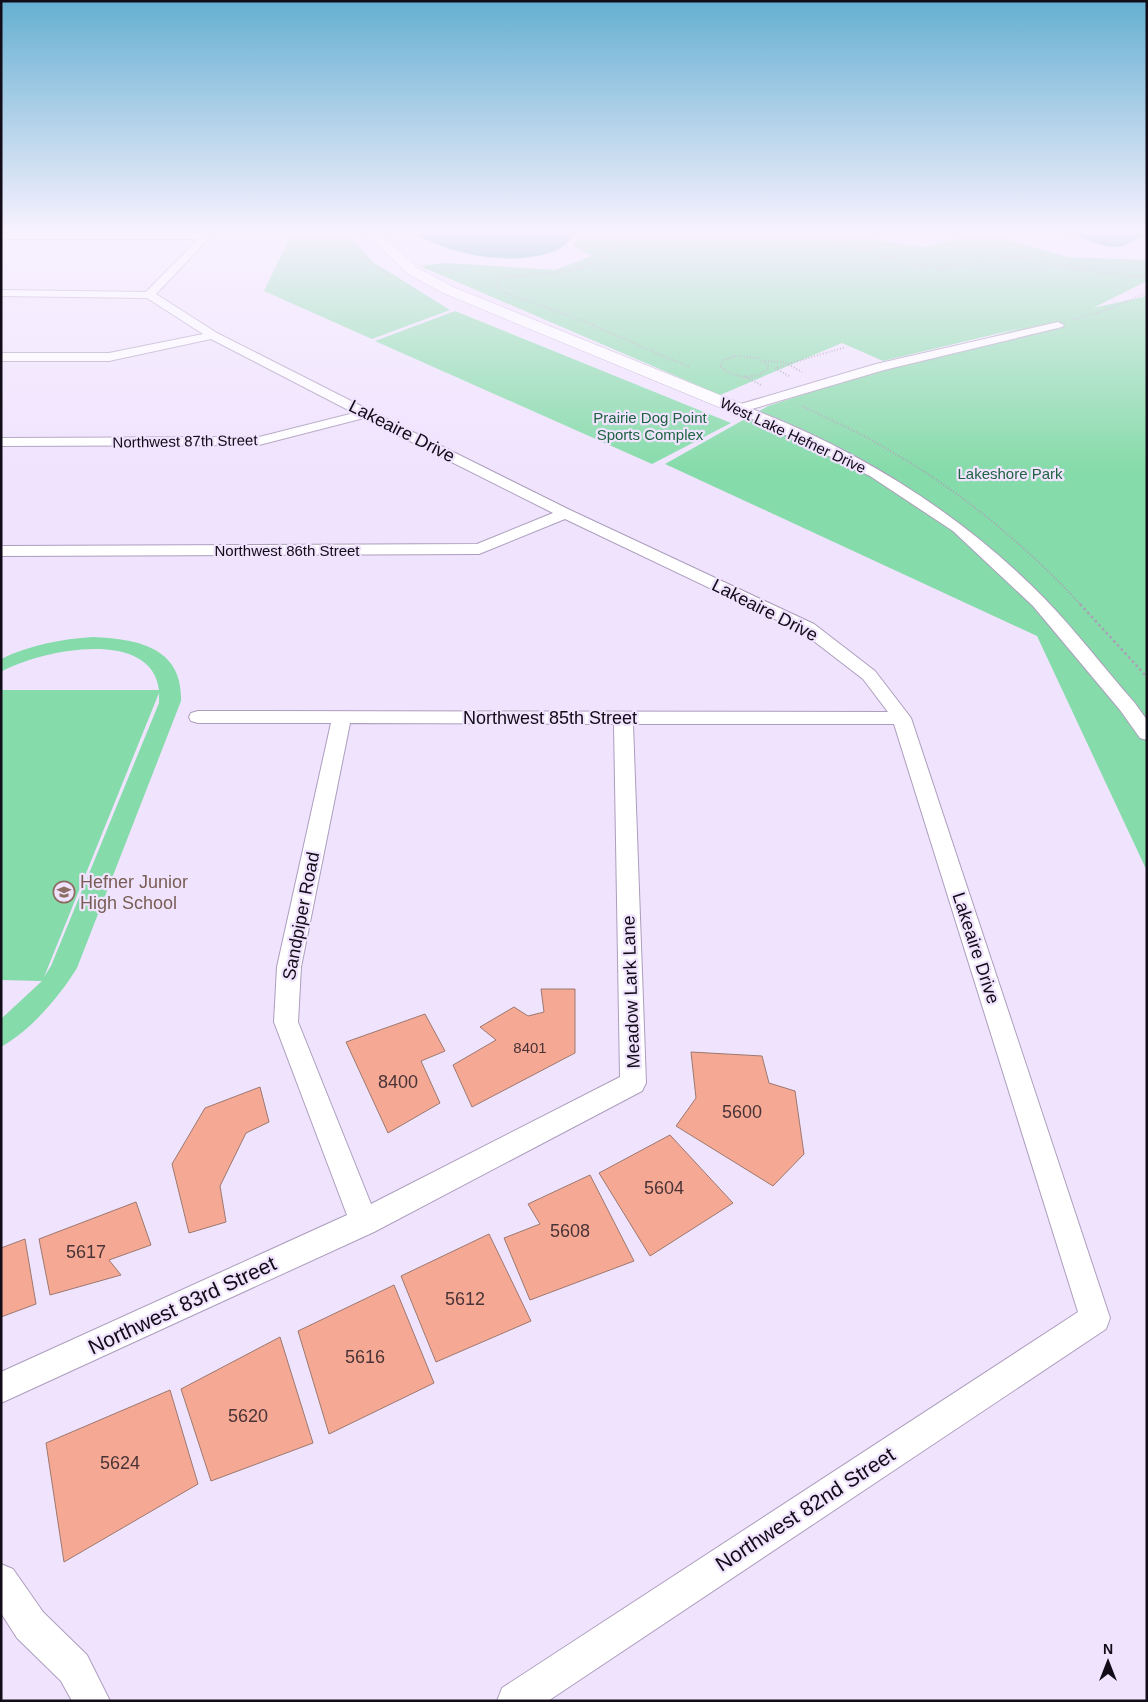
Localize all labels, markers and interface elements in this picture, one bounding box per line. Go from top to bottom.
street label: West Lake Hefner Drive [717,394,869,476]
street label: Lakeaire Drive [346,396,458,466]
park label: Prairie Dog Point Sports Complex [593,409,708,443]
street label: Northwest 87th Street [112,431,259,451]
park label: Lakeshore Park [957,465,1063,482]
street label: Northwest 86th Street [214,542,360,559]
street label: Lakeaire Drive [709,575,821,645]
street label: Northwest 85th Street [463,708,637,728]
street label: Sandpiper Road [279,850,323,982]
place label: Hefner Junior High School [80,872,188,913]
school or university icon: Hefner Junior High School [52,880,76,904]
street label: Lakeaire Drive [949,890,1003,1006]
street label: Meadow Lark Lane [618,915,644,1069]
house number: 8401 [513,1039,547,1056]
house number: 8400 [378,1072,418,1092]
house number: 5600 [722,1102,762,1122]
house number: 5604 [644,1178,684,1198]
house number: 5608 [550,1221,590,1241]
house number: 5617 [66,1242,106,1262]
street label: Northwest 83rd Street [85,1251,280,1359]
house number: 5612 [445,1289,485,1309]
house number: 5616 [345,1347,385,1367]
house number: 5620 [228,1406,268,1426]
street label: Northwest 82nd Street [711,1442,899,1576]
house number: 5624 [100,1453,140,1473]
north arrow [1083,1637,1133,1687]
text: N [1103,1641,1113,1657]

